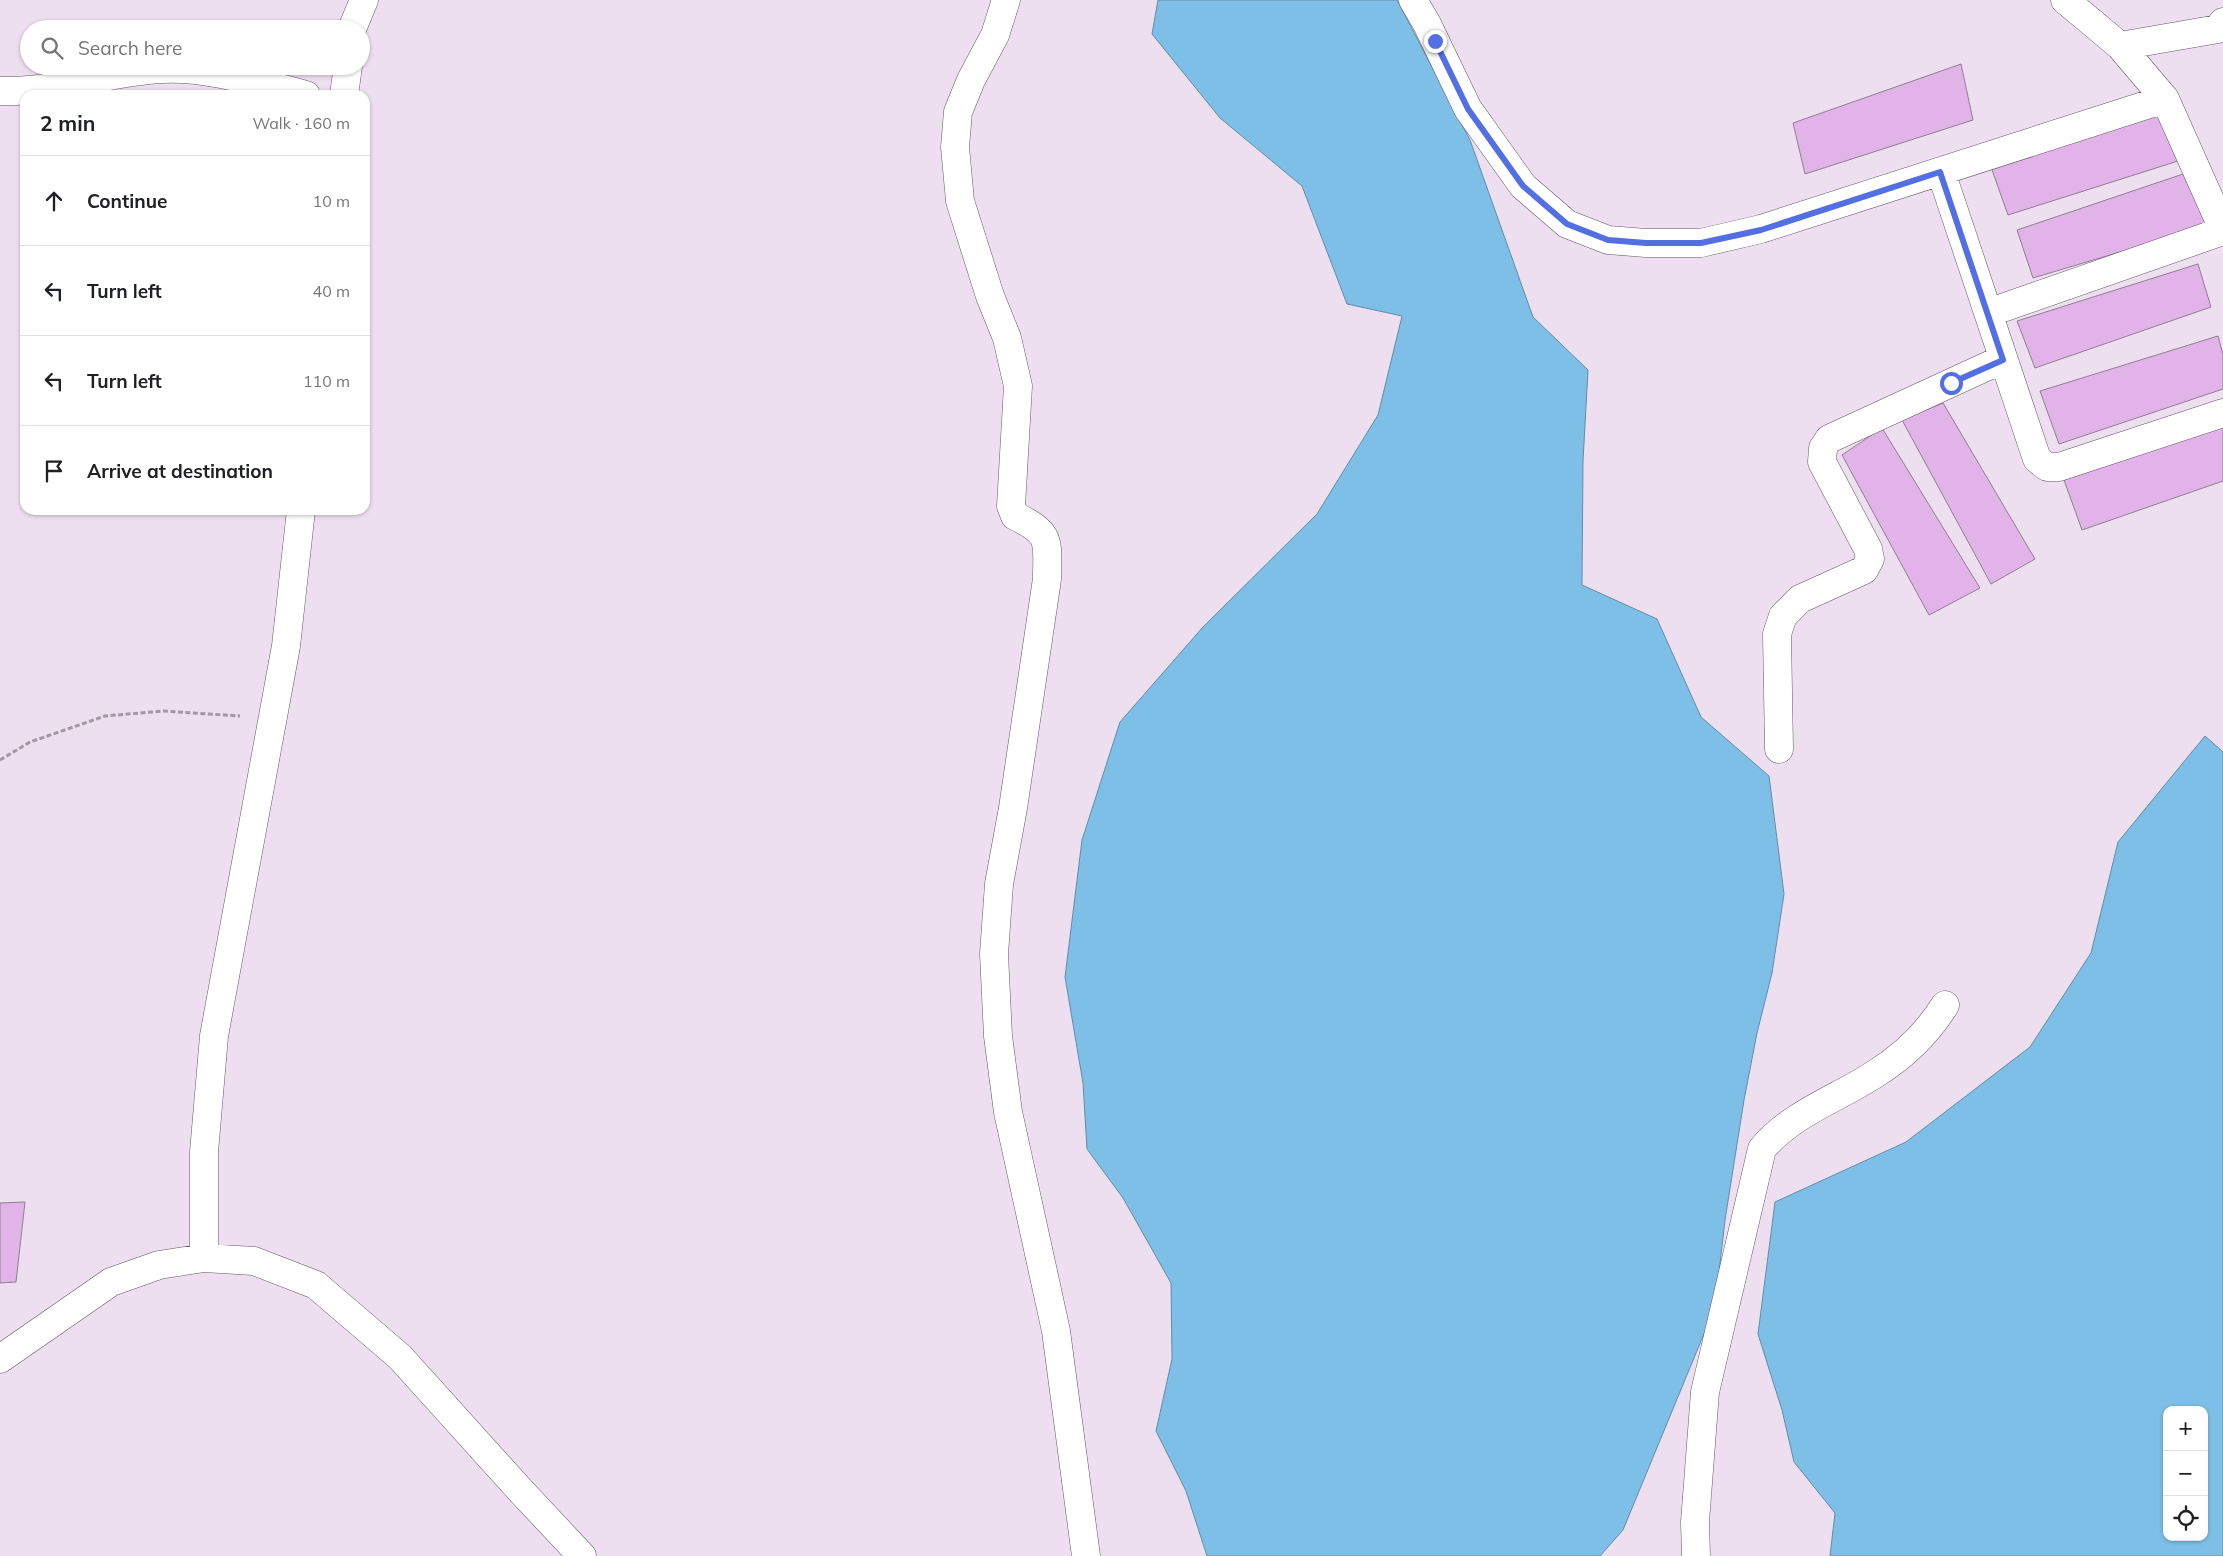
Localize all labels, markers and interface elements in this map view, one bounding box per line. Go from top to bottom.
search box [20,20,370,75]
route end [1424,30,1447,53]
icon: search [38,34,66,62]
text: Search here [78,36,182,60]
text: 2 min [40,110,95,136]
text: Walk · 160 m [252,113,350,133]
icon: ahead [40,187,68,215]
text: Continue [87,189,167,213]
text: 10 m [313,191,350,211]
icon: left [40,277,68,305]
text: Turn left [87,279,162,303]
text: 40 m [313,281,350,301]
icon: left [40,367,68,395]
text: Turn left [87,369,162,393]
text: 110 m [303,371,350,391]
route start [1940,372,1963,395]
icon: arrive [40,457,68,485]
text: Arrive at destination [87,459,273,483]
map controls [2163,1406,2208,1541]
button: + [2163,1406,2208,1451]
button: − [2163,1451,2208,1496]
button: locate [2163,1496,2208,1541]

